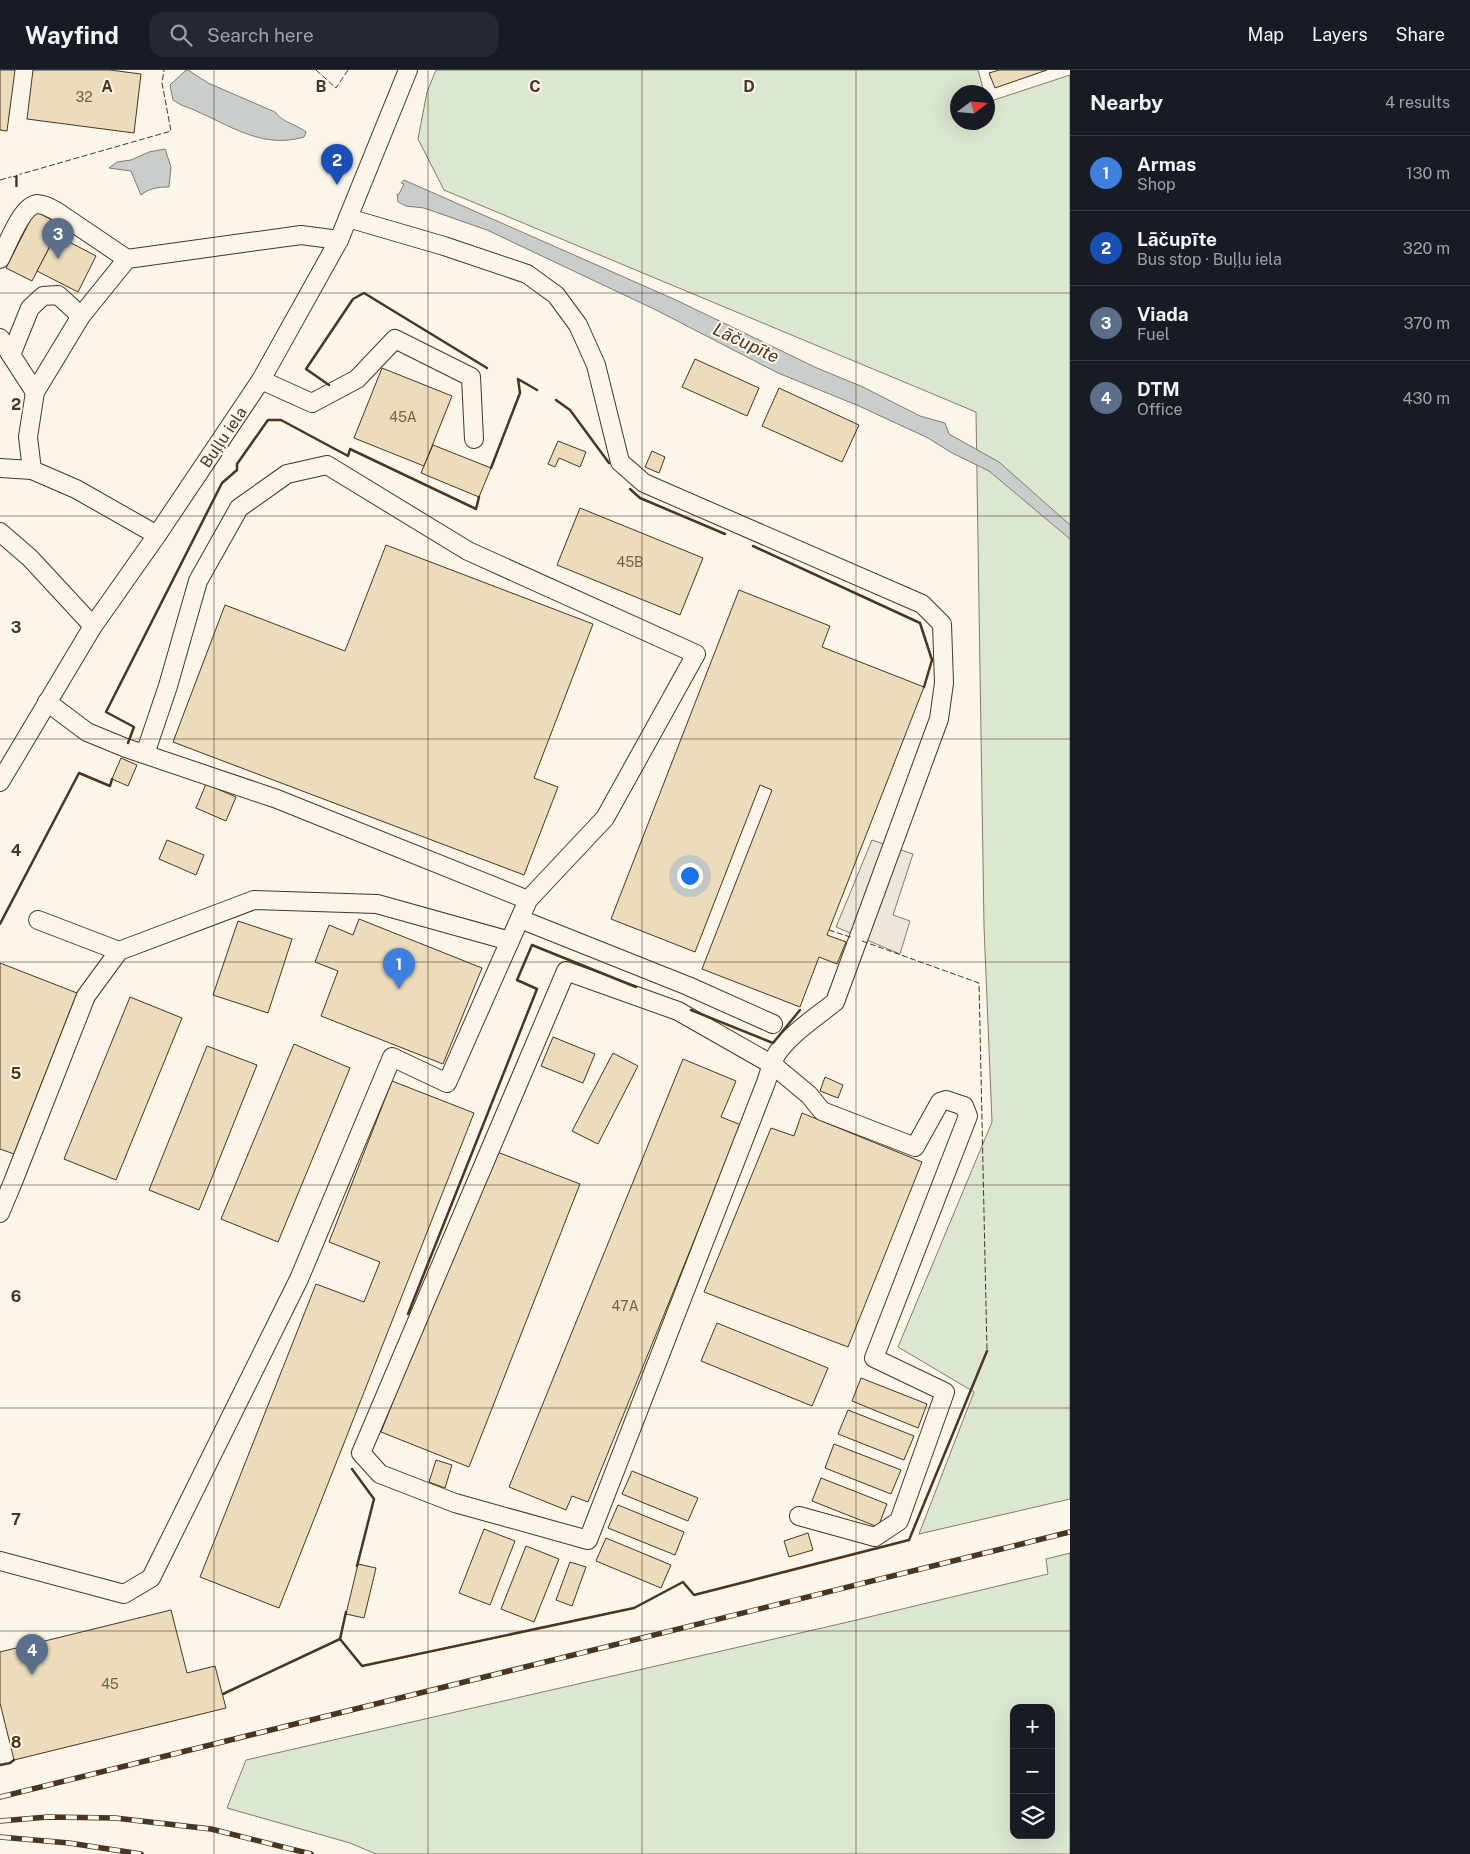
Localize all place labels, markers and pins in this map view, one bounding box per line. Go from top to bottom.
pin: 2 [321,144,353,185]
pin: 3 [42,218,74,259]
pin: 1 [383,948,415,989]
pin: 4 [16,1634,48,1675]

